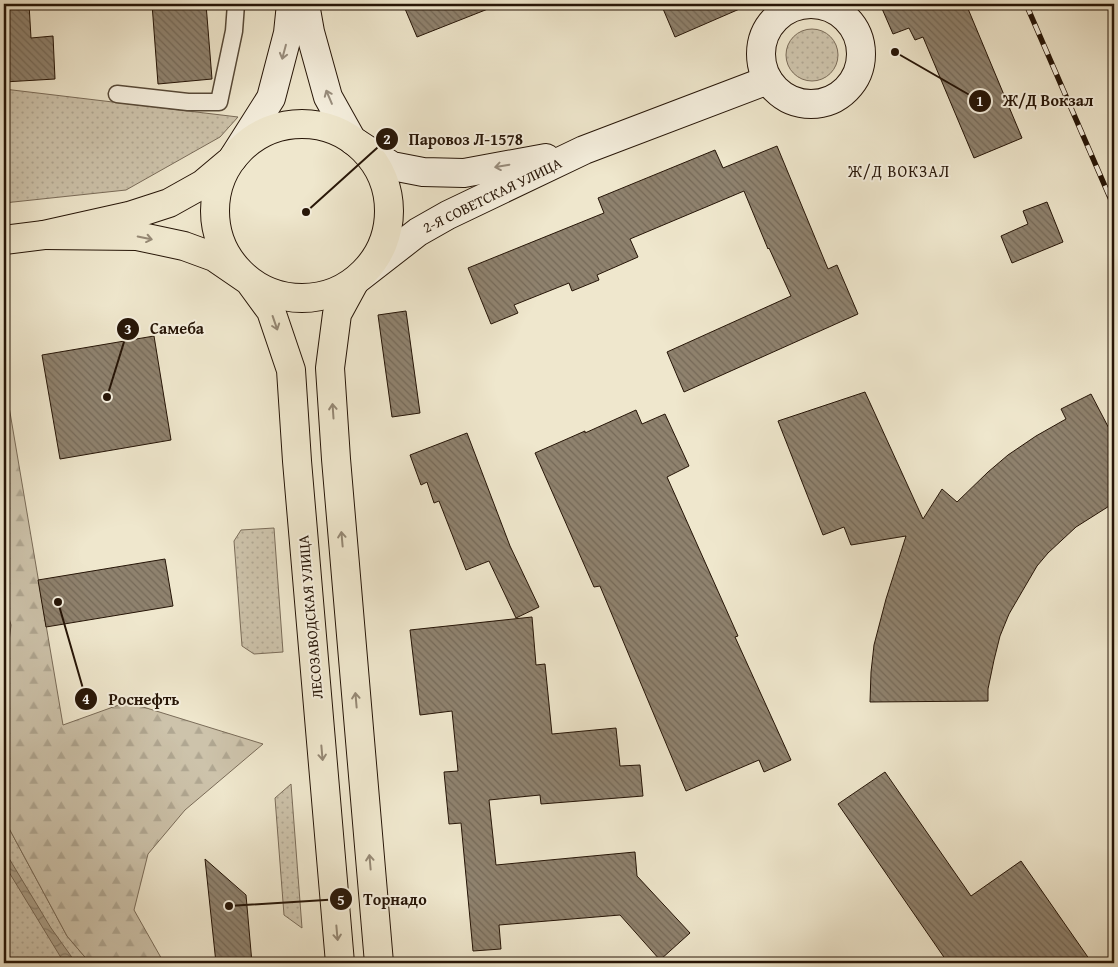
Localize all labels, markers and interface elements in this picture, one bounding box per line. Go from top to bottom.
one-way arrow [278,43,288,59]
callout: Ж/Д Вокзал [968,85,1103,116]
text: Ж/Д Вокзал [1002,88,1094,112]
one-way arrow [324,90,334,105]
text: 1 [976,90,984,111]
callout: Паровоз Л-1578 [374,123,533,154]
text: Паровоз Л-1578 [409,127,523,151]
text: 2 [383,128,391,149]
street label: 2-Я СОВЕТСКАЯ УЛИЦА [419,152,565,238]
district label: Ж/Д ВОКЗАЛ [847,159,950,183]
one-way arrow [495,162,511,172]
one-way arrow [137,234,153,243]
callout: Самеба [115,313,214,344]
one-way arrow [270,314,280,330]
text: Самеба [150,316,205,340]
text: 3 [124,318,132,339]
one-way arrow [328,403,337,419]
one-way arrow [338,531,347,547]
street label: ЛЕСОЗАВОДСКАЯ УЛИЦА [292,534,328,700]
callout: Роснефть [74,684,190,715]
text: Роснефть [109,687,179,711]
text: 4 [82,688,90,709]
one-way arrow [351,693,361,709]
one-way arrow [317,745,326,761]
one-way arrow [365,855,374,871]
callout: Торнадо [328,884,437,915]
text: Торнадо [363,887,427,911]
text: 5 [337,889,345,910]
one-way arrow [332,924,342,940]

